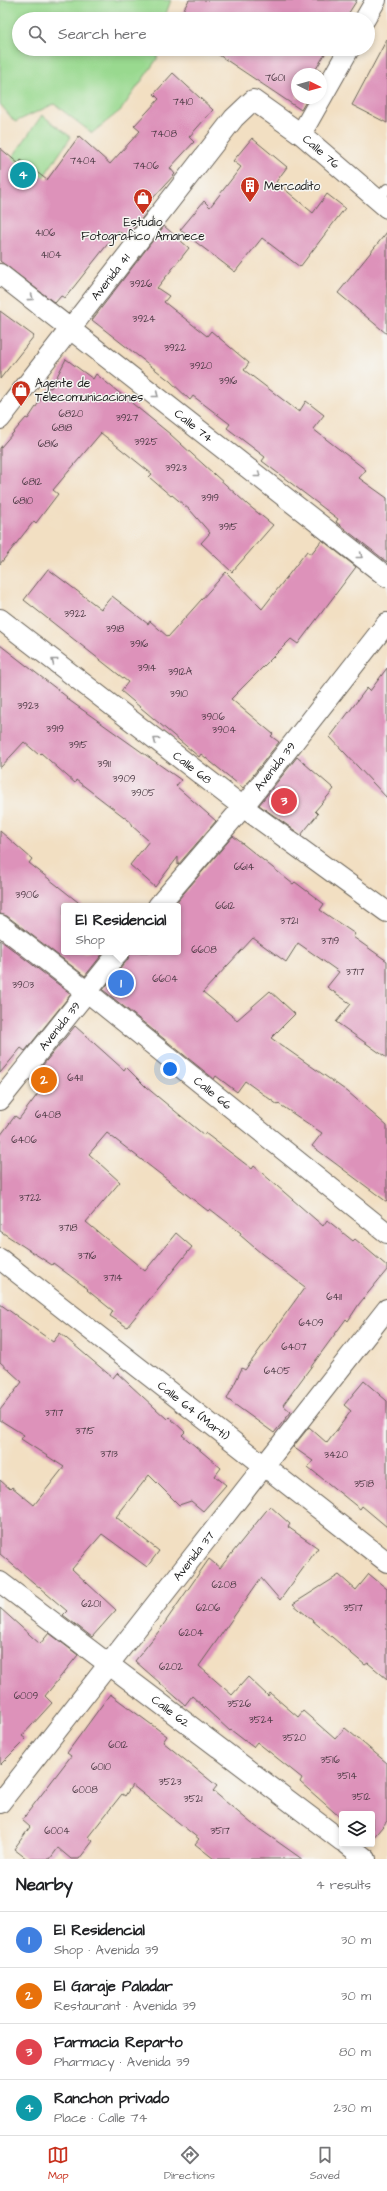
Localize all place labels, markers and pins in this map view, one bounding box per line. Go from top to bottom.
pin: 4 [10,160,36,190]
building icon: Mercadito [239,175,261,203]
place label: Mercadito [264,178,321,195]
shop icon: Estudio Fotografico Amanece [132,187,154,215]
place label: Estudio Fotografico Amanece [81,214,205,246]
place label: Agente de Telecomunicaciones [35,375,143,406]
shop icon: Agente de Telecomunicaciones [10,379,32,407]
pin: 3 [271,786,297,816]
pin: 1 [108,968,134,998]
pin: 2 [31,1065,57,1095]

